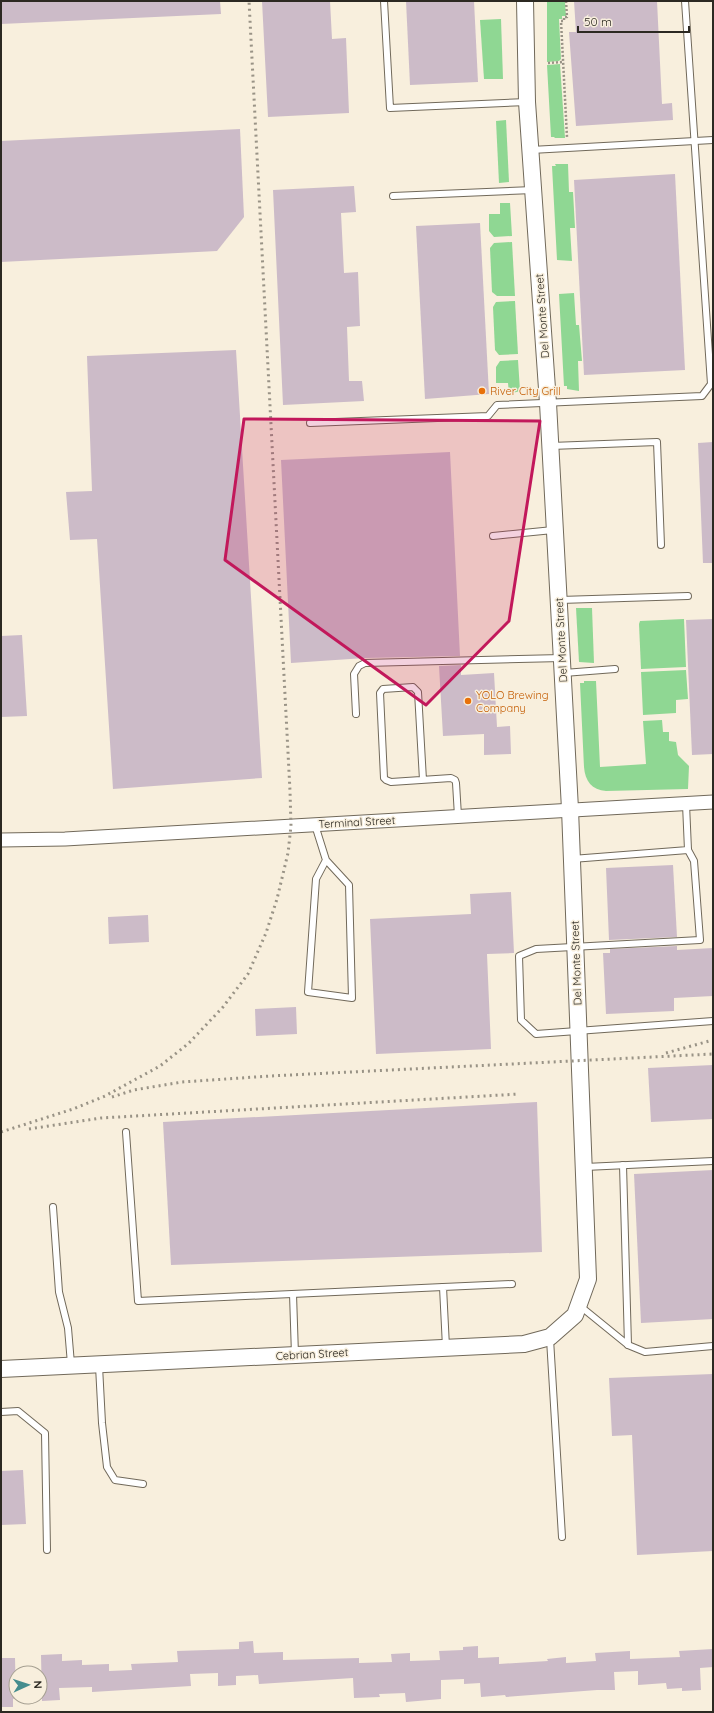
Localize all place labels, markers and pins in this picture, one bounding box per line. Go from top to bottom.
place label: River City Grill [490,384,561,398]
marker: River City Grill [477,386,487,396]
place label: YOLO Brewing Company [476,688,549,715]
marker: YOLO Brewing Company [463,696,473,706]

